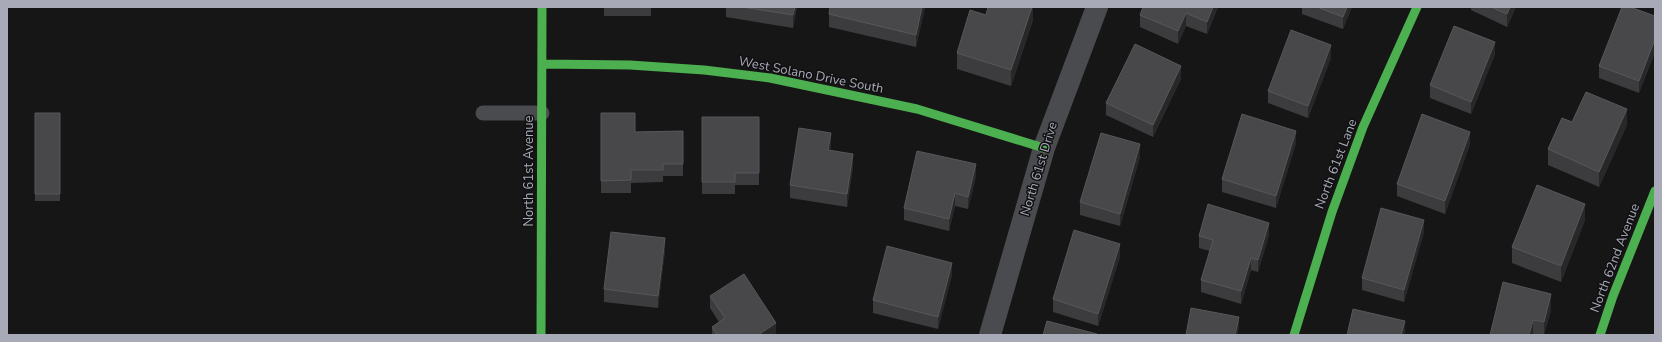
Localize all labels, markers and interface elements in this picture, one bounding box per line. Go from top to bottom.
street label: West Solano Drive South [737,52,885,98]
street label: North 61st Avenue [520,115,538,227]
street label: North 61st Lane [1311,116,1361,212]
street label: North 61st Drive [1016,120,1062,218]
street label: North 62nd Avenue [1586,201,1644,315]

